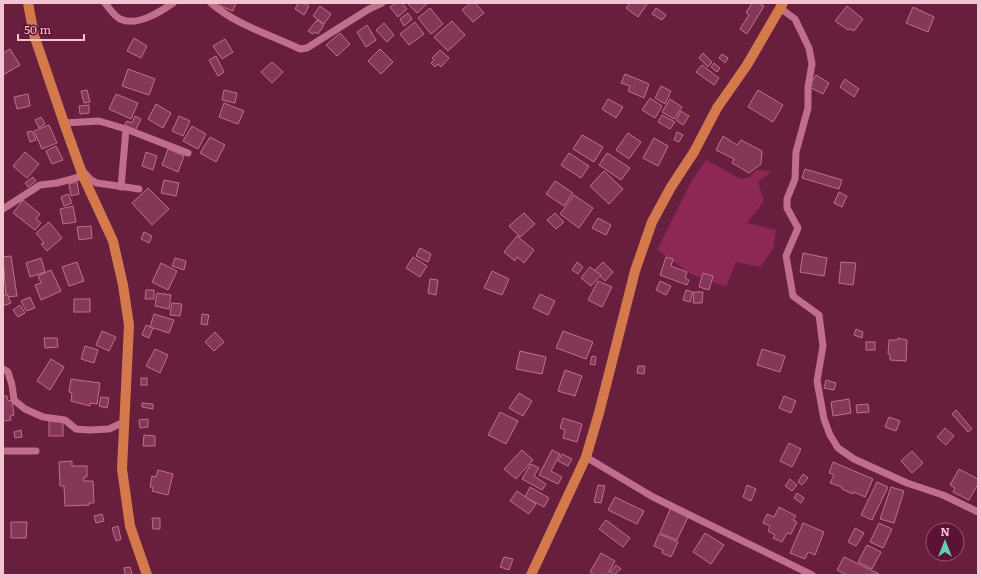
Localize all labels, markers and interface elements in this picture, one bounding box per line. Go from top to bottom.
scale bar [18,16,84,42]
text: 50 m [24,20,51,38]
north arrow [925,522,965,562]
text: N [940,523,950,539]

